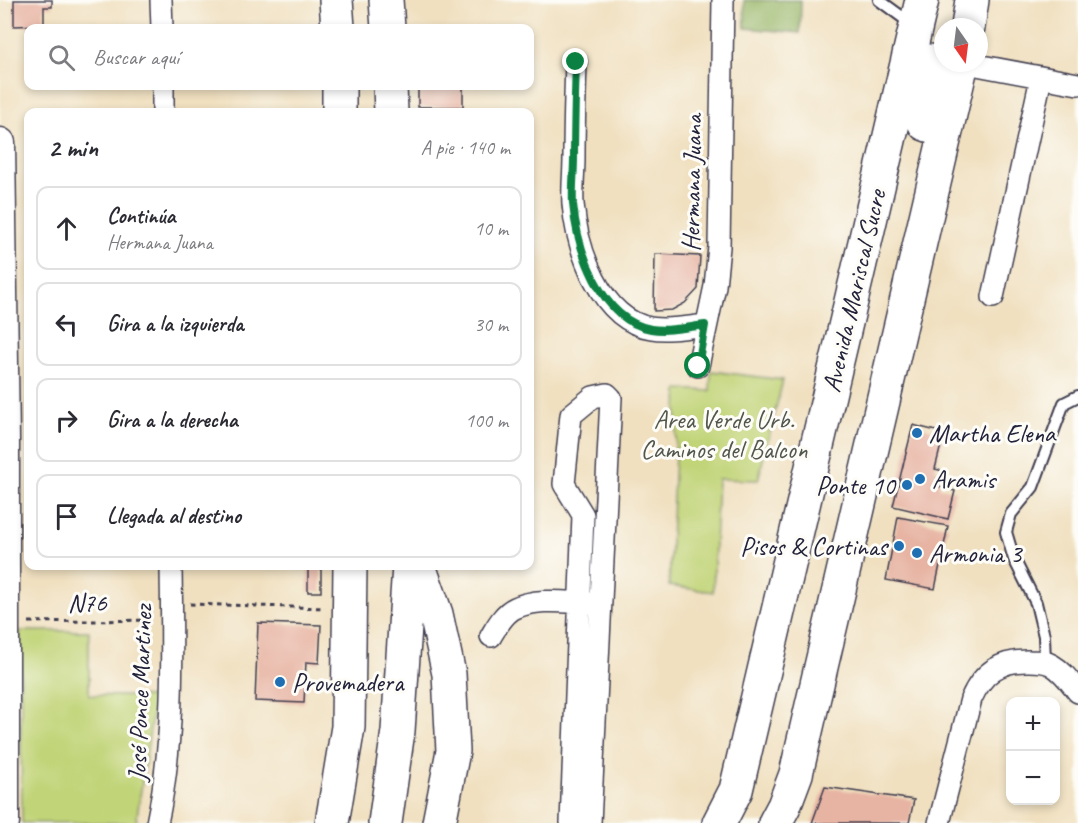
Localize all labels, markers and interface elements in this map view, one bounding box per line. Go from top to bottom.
north arrow [934,18,988,72]
search box [24,24,534,90]
icon: search [45,41,78,74]
text: Buscar aquí [93,43,179,71]
route end [562,48,588,74]
street label: Hermana Juana [674,112,710,252]
text: 2 min [48,131,98,164]
text: A pie · 140 m [421,135,510,160]
street label: Avenida Mariscal Sucre [815,185,894,395]
text: Continúa [107,202,175,230]
icon: ahead [50,212,83,245]
text: 10 m [474,216,508,241]
text: Hermana Juana [107,230,213,255]
icon: left [50,308,83,341]
text: Gira a la izquierda [107,310,244,338]
text: 30 m [474,312,508,337]
route start [684,352,710,378]
park label: Area Verde Urb. Caminos del Balcon [641,403,808,466]
icon: right [50,404,83,437]
text: Gira a la derecha [107,406,238,434]
text: 100 m [465,408,508,433]
place label: Martha Elena [929,417,1057,450]
marker: Martha Elena [910,426,924,440]
place label: Aramis [932,463,997,496]
place label: Ponte 10 [816,469,897,502]
marker: Aramis [913,472,927,486]
marker: Ponte 10 [900,478,914,492]
icon: arrive [50,500,83,533]
text: Llegada al destino [107,502,241,530]
place label: Pisos & Cortinas [740,530,889,563]
place label: Armonia 3 [929,537,1024,570]
marker: Pisos & Cortinas [892,539,906,553]
marker: Armonia 3 [910,546,924,560]
street label: N76 [67,586,108,620]
street label: José Ponce Martinez [120,602,160,784]
place label: Provemadera [292,666,405,699]
marker: Provemadera [273,675,287,689]
map controls [1006,697,1060,805]
button: + [1006,697,1060,751]
button: − [1006,751,1060,805]

